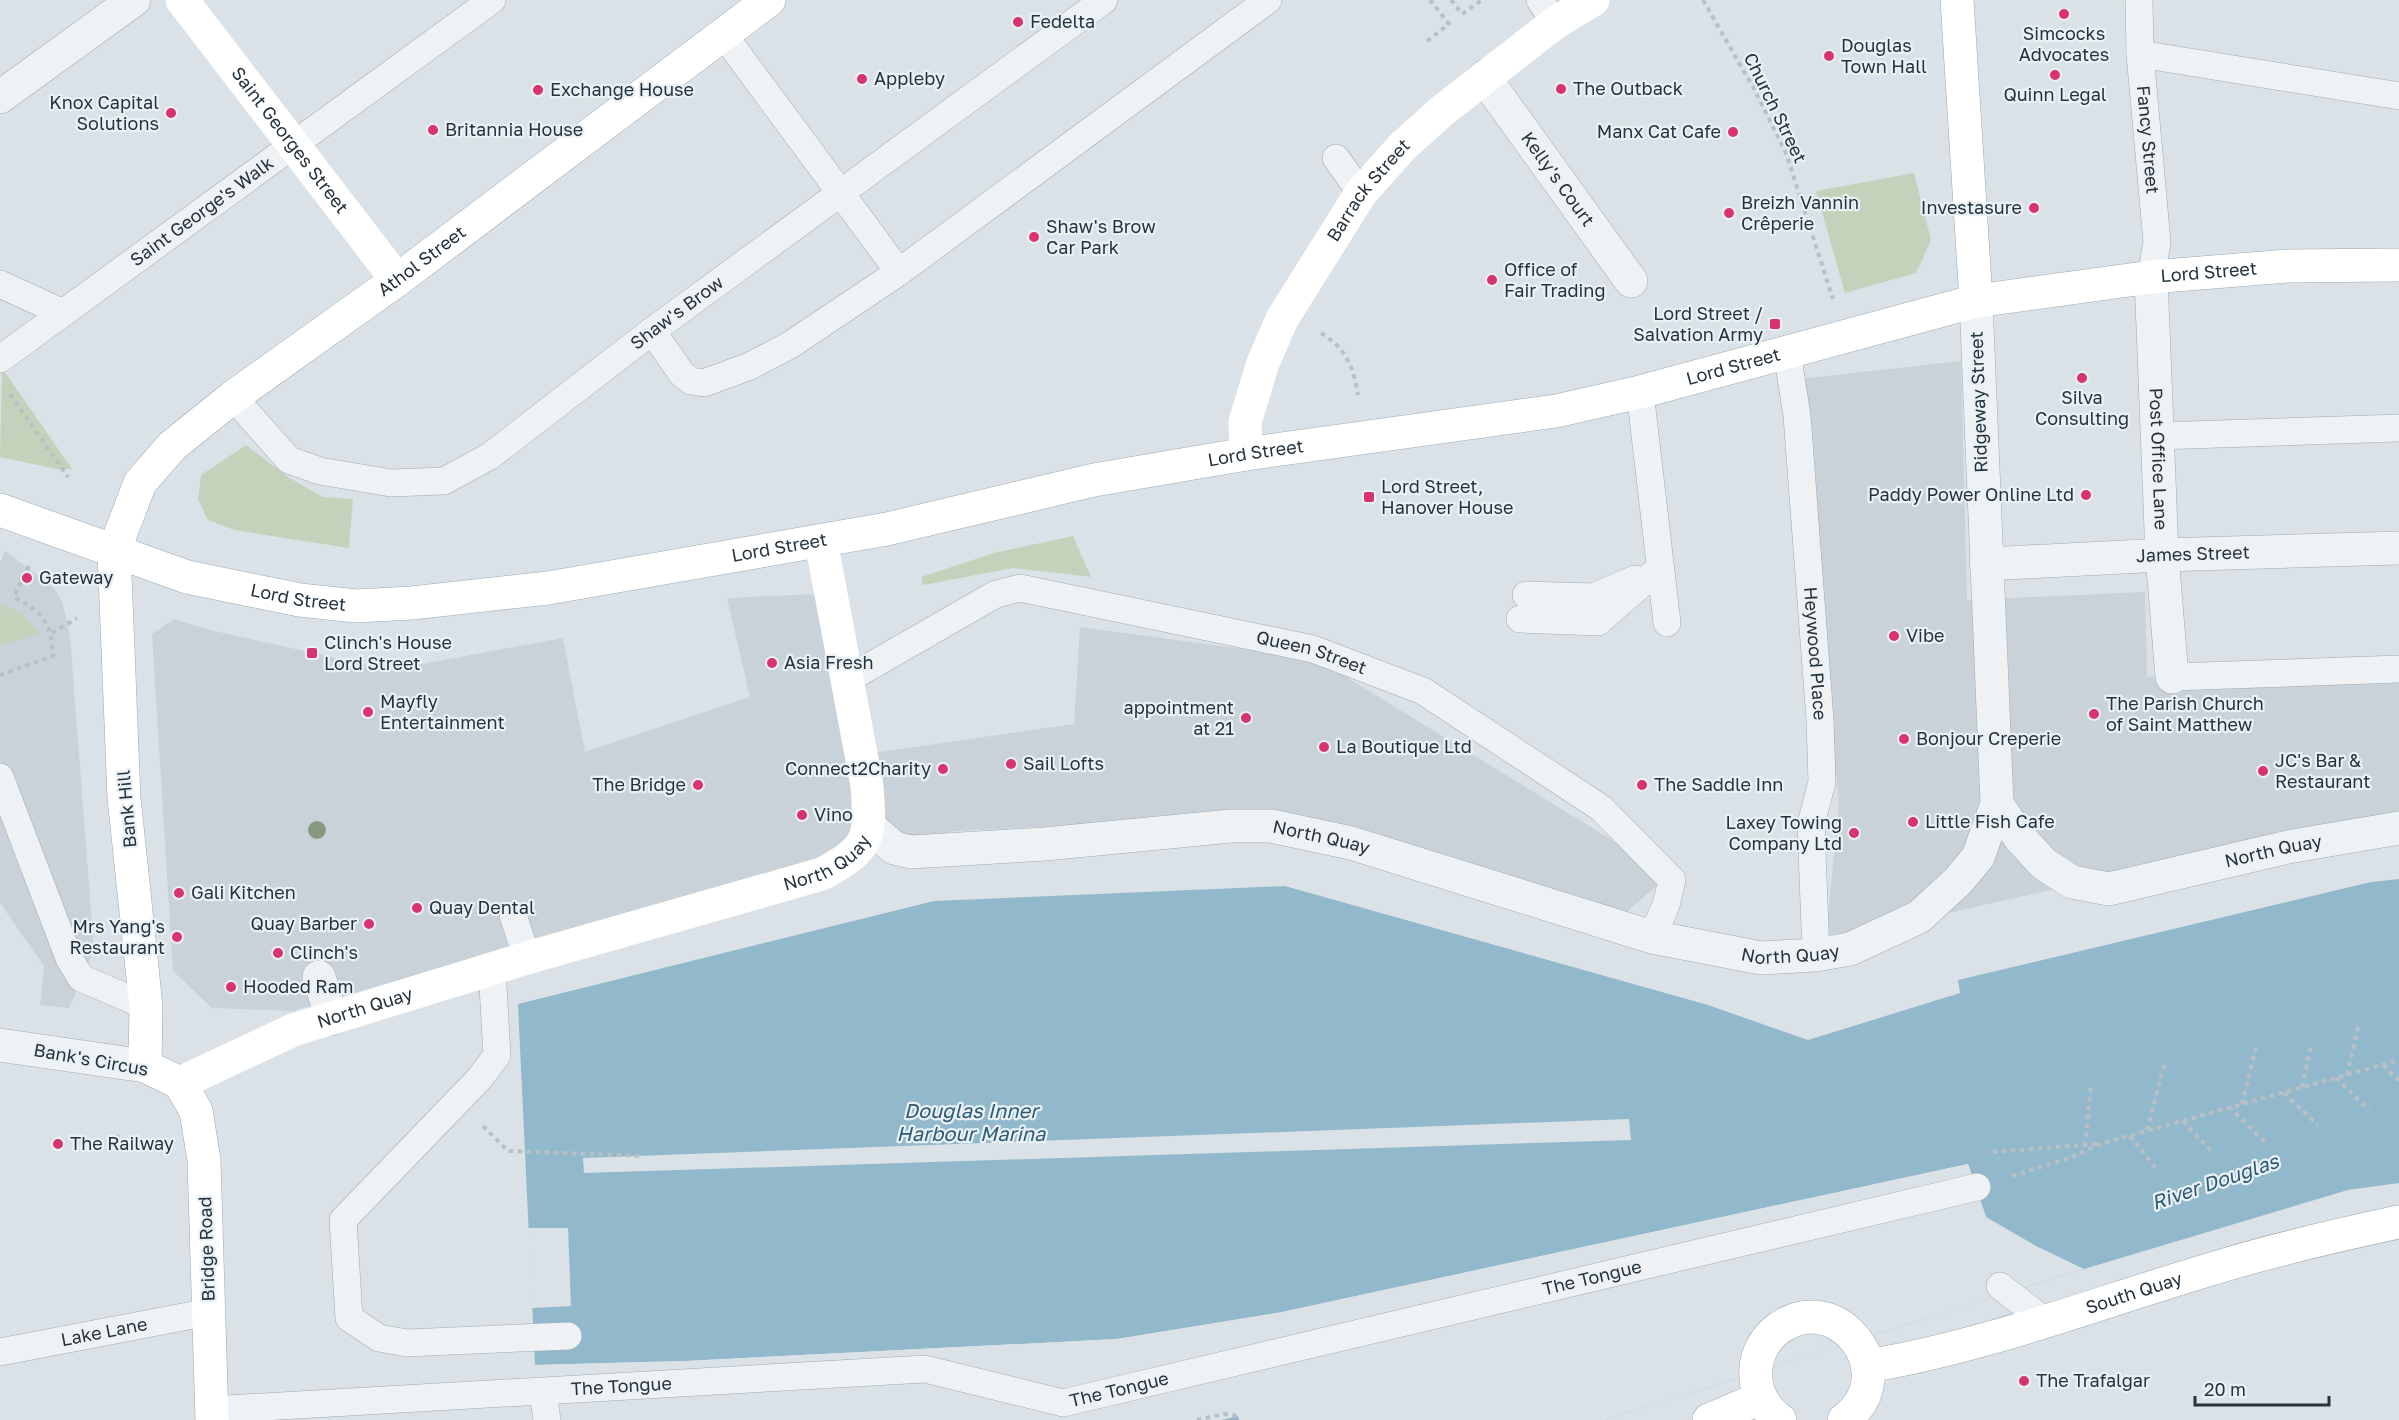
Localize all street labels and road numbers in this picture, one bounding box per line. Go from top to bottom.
street label: Church Street [1740,49,1812,166]
street label: Saint Georges Street [227,62,354,217]
street label: Fancy Street [2133,84,2165,195]
street label: Kelly's Court [1517,127,1600,230]
street label: Barrack Street [1321,133,1414,245]
street label: Saint George's Walk [125,151,277,270]
street label: Athol Street [373,220,470,300]
street label: Lord Street [2160,257,2258,286]
street label: Shaw's Brow [626,270,727,354]
street label: Ridgeway Street [1965,331,1991,473]
street label: Lord Street [1684,343,1783,389]
street label: Post Office Lane [2145,387,2173,530]
street label: Lord Street [1206,434,1305,470]
street label: Lord Street [730,528,829,566]
street label: James Street [2135,540,2250,566]
street label: Lord Street [249,578,347,615]
street label: Heywood Place [1800,586,1832,721]
street label: Queen Street [1254,625,1370,678]
street label: Bank Hill [112,769,140,849]
street label: North Quay [1271,815,1373,858]
street label: North Quay [2222,829,2323,872]
street label: North Quay [780,831,875,895]
street label: North Quay [1739,939,1841,969]
street label: North Quay [314,982,415,1032]
street label: Bank's Circus [32,1038,150,1080]
street label: Bridge Road [193,1196,219,1302]
street label: The Tongue [1540,1255,1644,1299]
street label: South Quay [2083,1267,2185,1318]
street label: Lake Lane [59,1312,149,1350]
street label: The Tongue [1067,1366,1171,1411]
street label: The Tongue [570,1372,672,1399]

